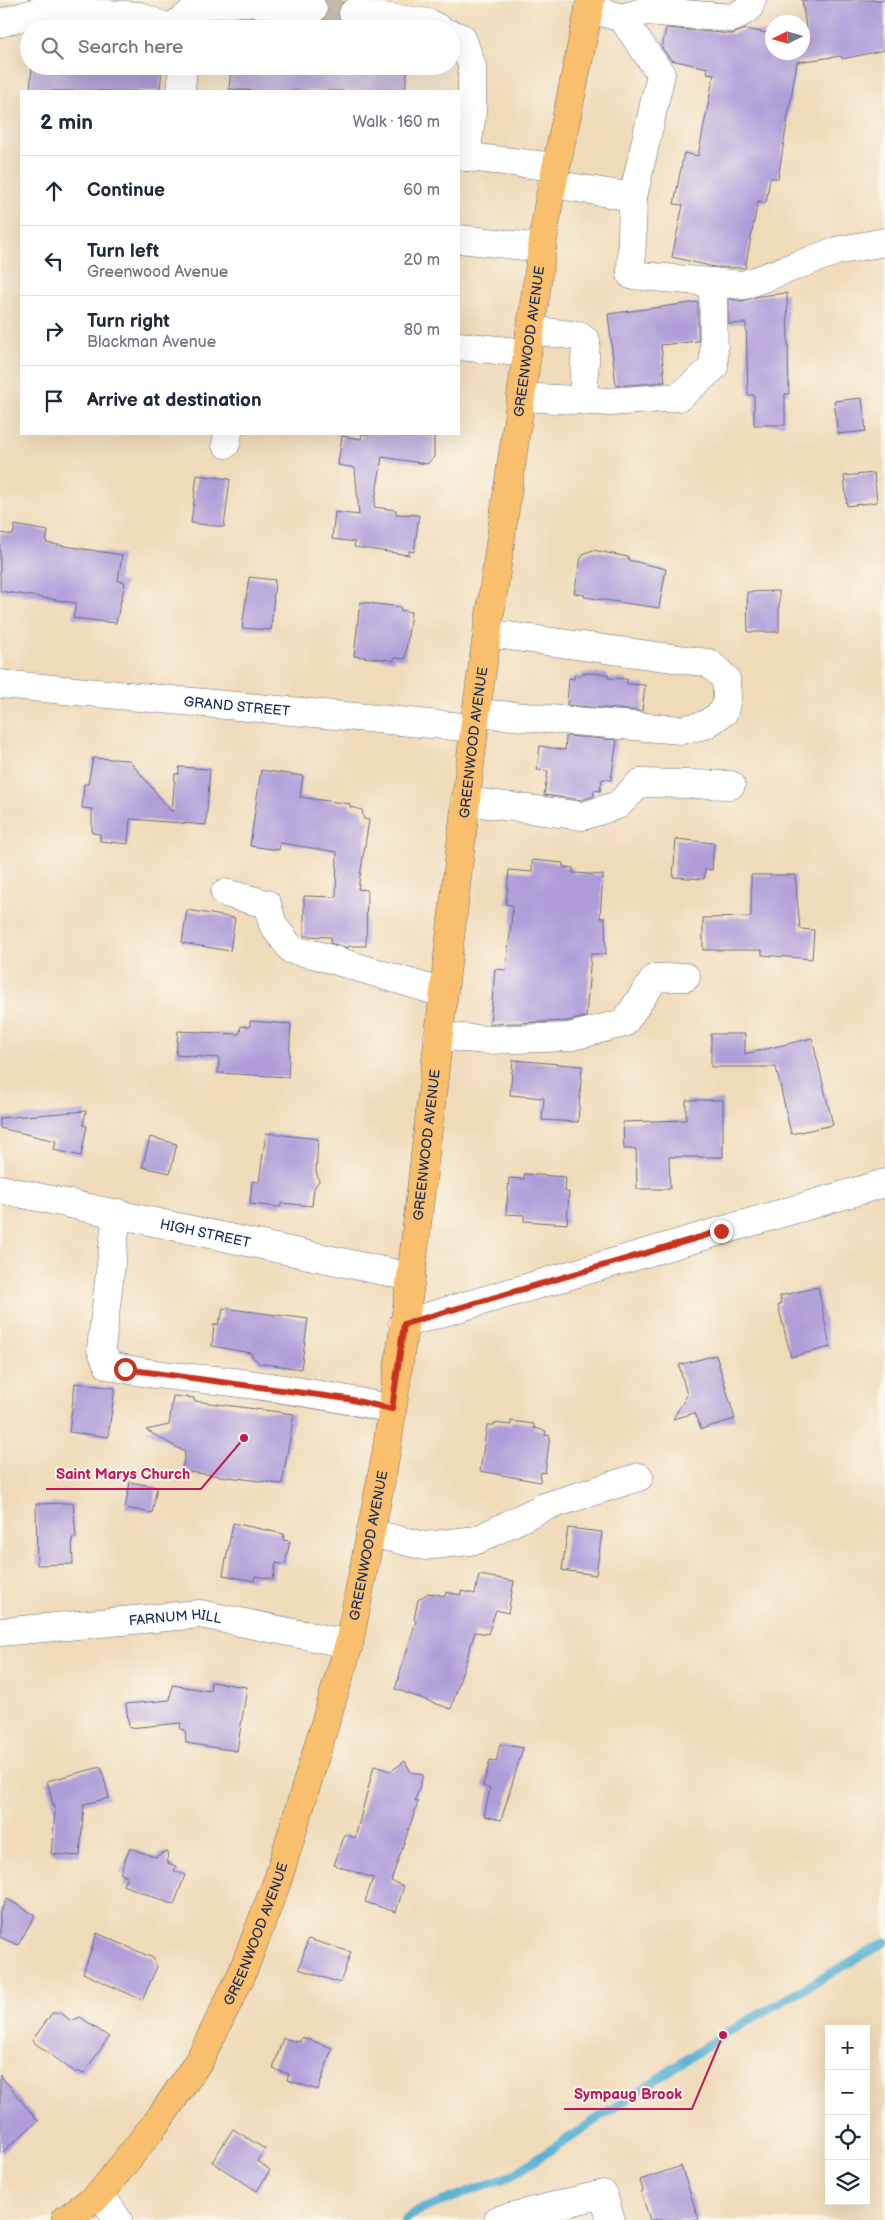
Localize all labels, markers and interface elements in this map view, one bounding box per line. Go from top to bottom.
north arrow [765,15,810,60]
search box [20,20,460,75]
icon: search [38,34,66,62]
text: Search here [78,36,183,59]
text: 2 min [40,110,93,135]
text: Walk · 160 m [352,113,440,132]
icon: ahead [40,177,68,205]
text: Continue [87,179,165,202]
text: 60 m [403,181,440,200]
text: Turn left [87,240,159,263]
icon: left [40,247,68,275]
text: 20 m [404,251,440,270]
text: Greenwood Avenue [87,263,228,282]
street label: GREENWOOD AVENUE [510,265,548,418]
text: Turn right [87,310,170,333]
icon: right [40,317,68,345]
text: 80 m [404,321,440,340]
text: Blackman Avenue [87,333,216,352]
icon: arrive [40,387,68,415]
text: Arrive at destination [87,389,262,412]
street label: GREENWOOD AVENUE [455,666,491,819]
street label: GRAND STREET [183,693,292,719]
street label: GREENWOOD AVENUE [409,1068,443,1221]
street label: HIGH STREET [158,1215,253,1251]
route end [710,1220,733,1243]
route start [114,1358,137,1381]
callout: Saint Marys Church [46,1459,201,1489]
text: Saint Marys Church [56,1465,190,1484]
street label: GREENWOOD AVENUE [345,1469,391,1622]
street label: FARNUM HILL [128,1605,223,1629]
street label: GREENWOOD AVENUE [219,1860,291,2008]
map controls [825,2025,870,2205]
button: + [825,2025,870,2070]
button: − [825,2070,870,2115]
callout: Sympaug Brook [564,2079,692,2109]
text: Sympaug Brook [574,2085,682,2104]
button: locate [825,2115,870,2160]
button: layers [825,2160,870,2205]

